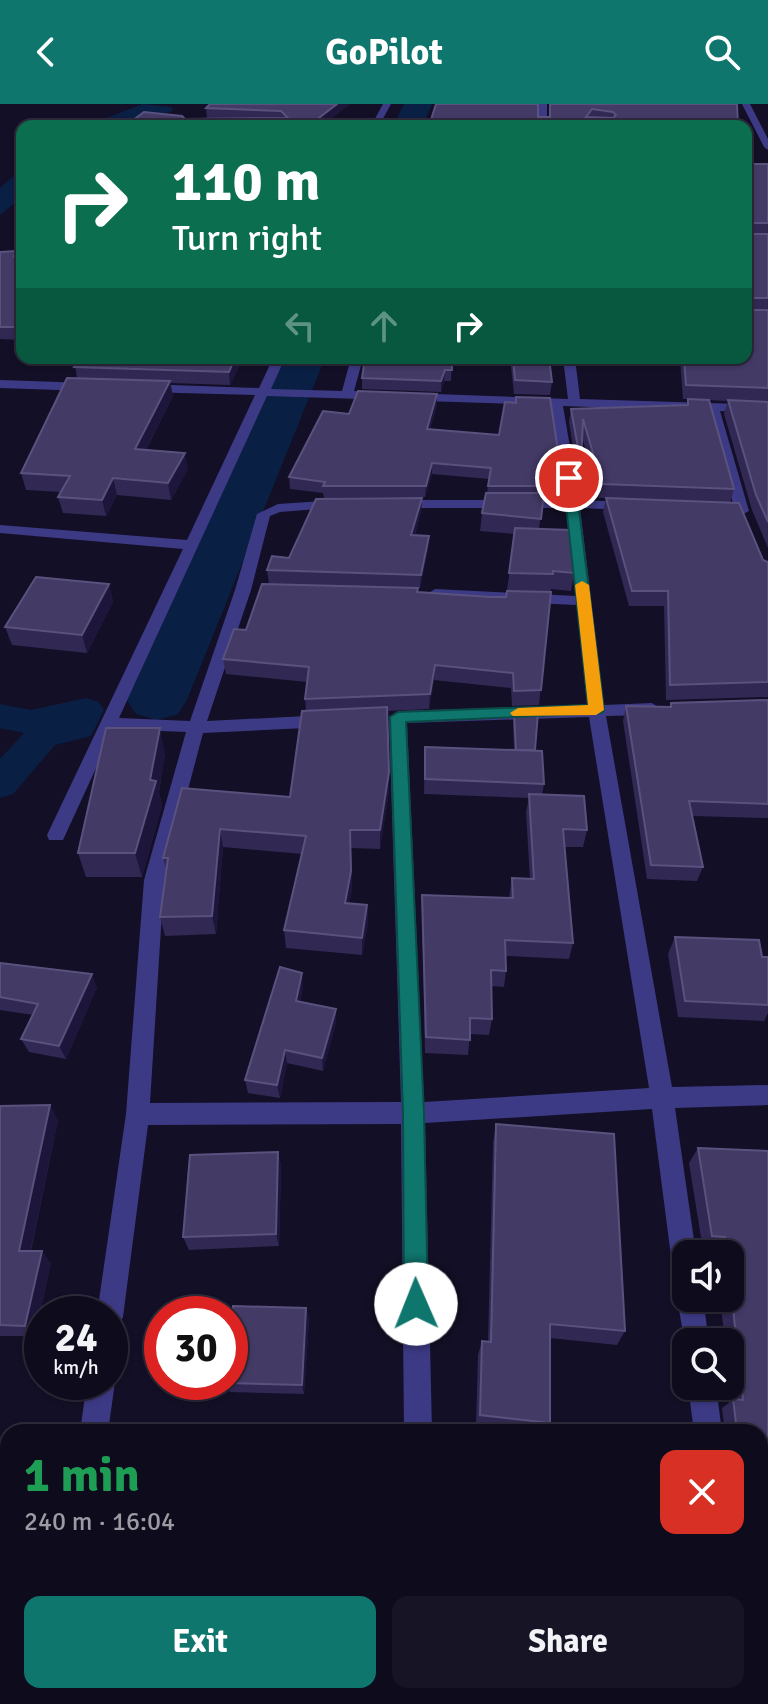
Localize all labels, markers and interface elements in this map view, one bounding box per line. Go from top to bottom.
icon: back [24,30,68,74]
text: GoPilot [325,30,443,75]
icon: search [700,30,744,74]
text: 110 m [172,147,320,216]
icon: right [40,152,144,256]
text: Turn right [172,216,322,261]
icon: left [278,304,322,348]
icon: ahead [362,304,406,348]
icon: right [446,304,490,348]
pin [535,444,603,512]
icon: arrive [547,456,591,500]
map controls [672,1240,744,1400]
button: sound [672,1240,744,1312]
position arrow [374,1262,458,1346]
speed limit sign: 30 [144,1296,248,1400]
text: 24 [54,1313,98,1363]
button: search [672,1328,744,1400]
text: km/h [53,1355,99,1380]
text: 1 min [24,1446,140,1505]
button: close [660,1450,744,1534]
text: 240 m · 16:04 [24,1506,175,1538]
button: Exit [24,1596,376,1688]
button: Share [392,1596,744,1688]

